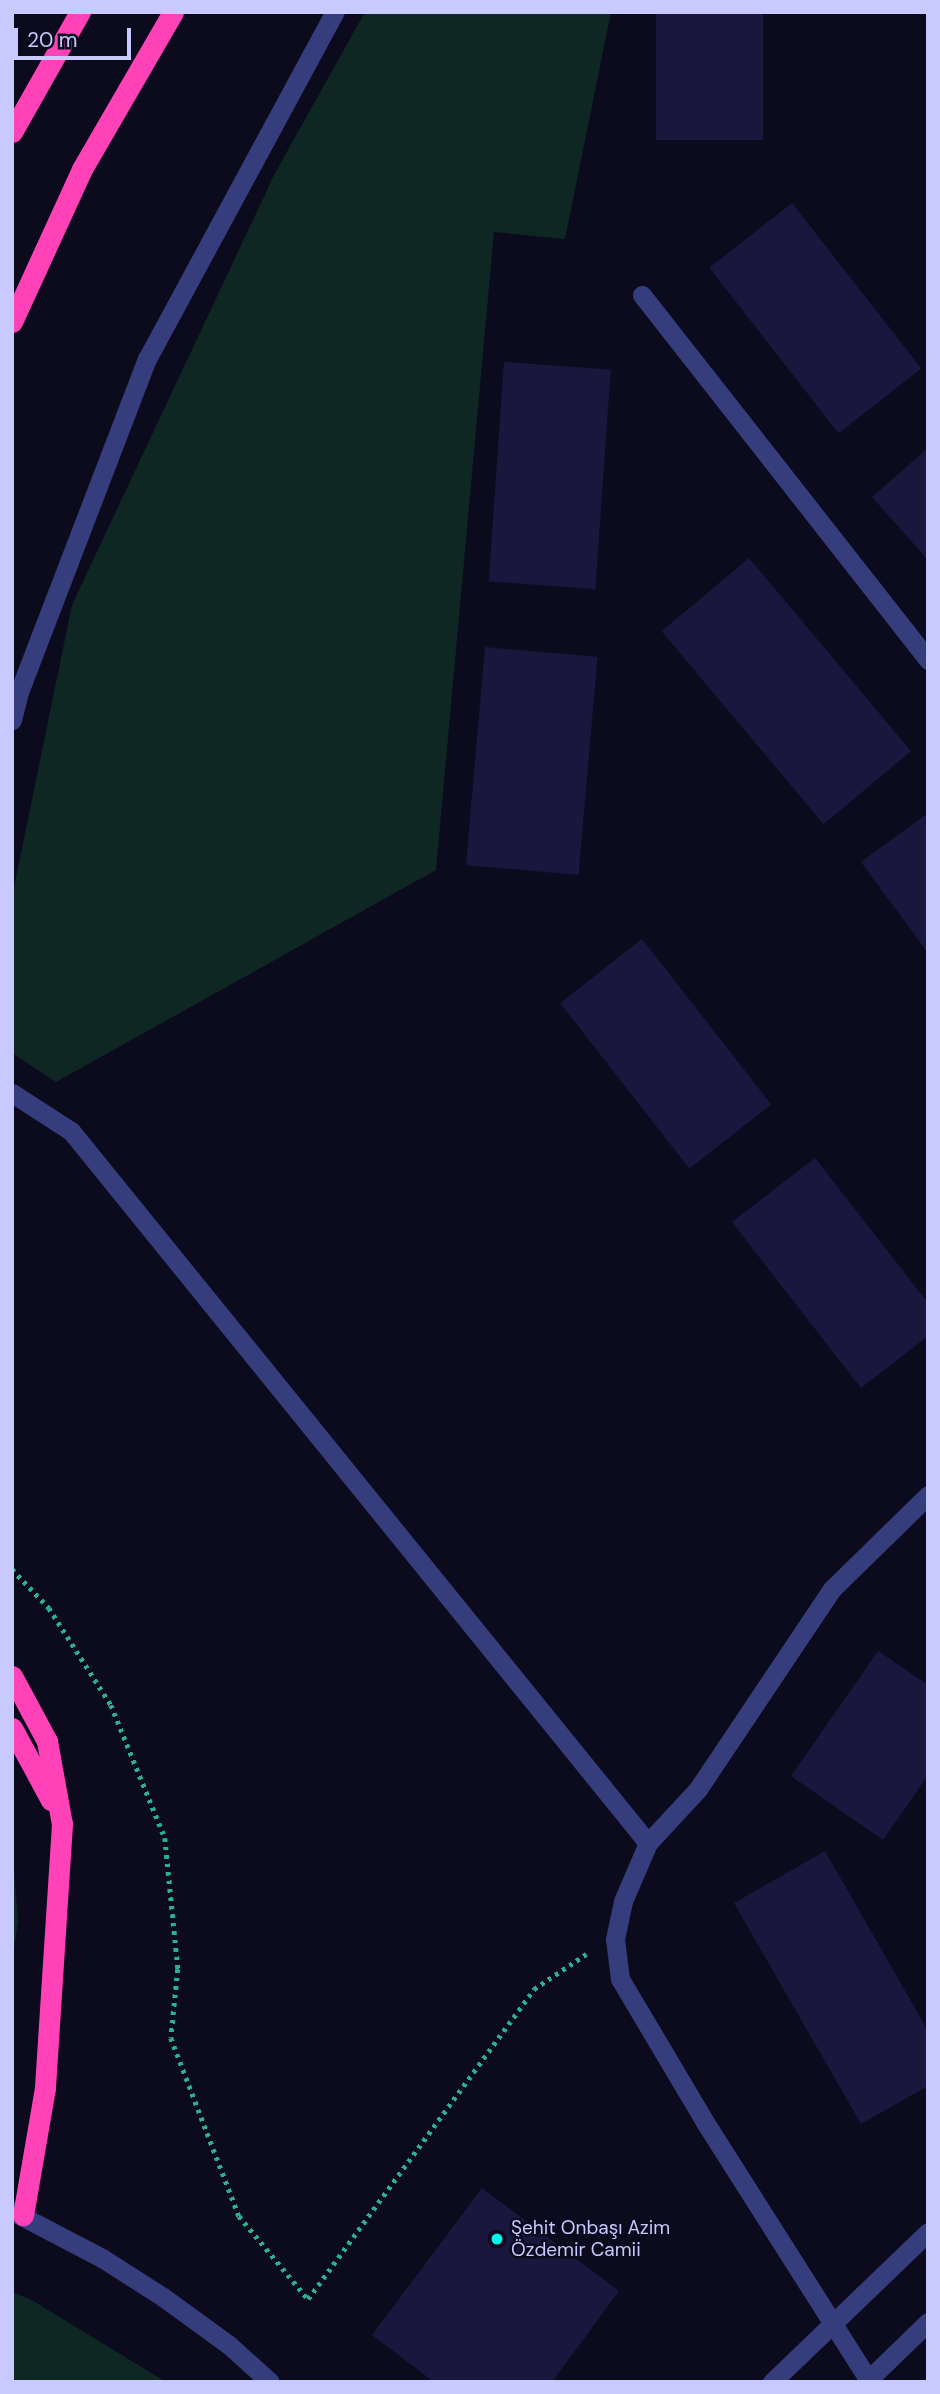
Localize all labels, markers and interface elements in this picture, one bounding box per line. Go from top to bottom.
scale bar [18,14,135,58]
text: 20 m [27,26,78,54]
place label: Şehit Onbaşı Azim Özdemir Camii [511,2217,670,2261]
marker: Şehit Onbaşı Azim Özdemir Camii [489,2231,505,2247]

